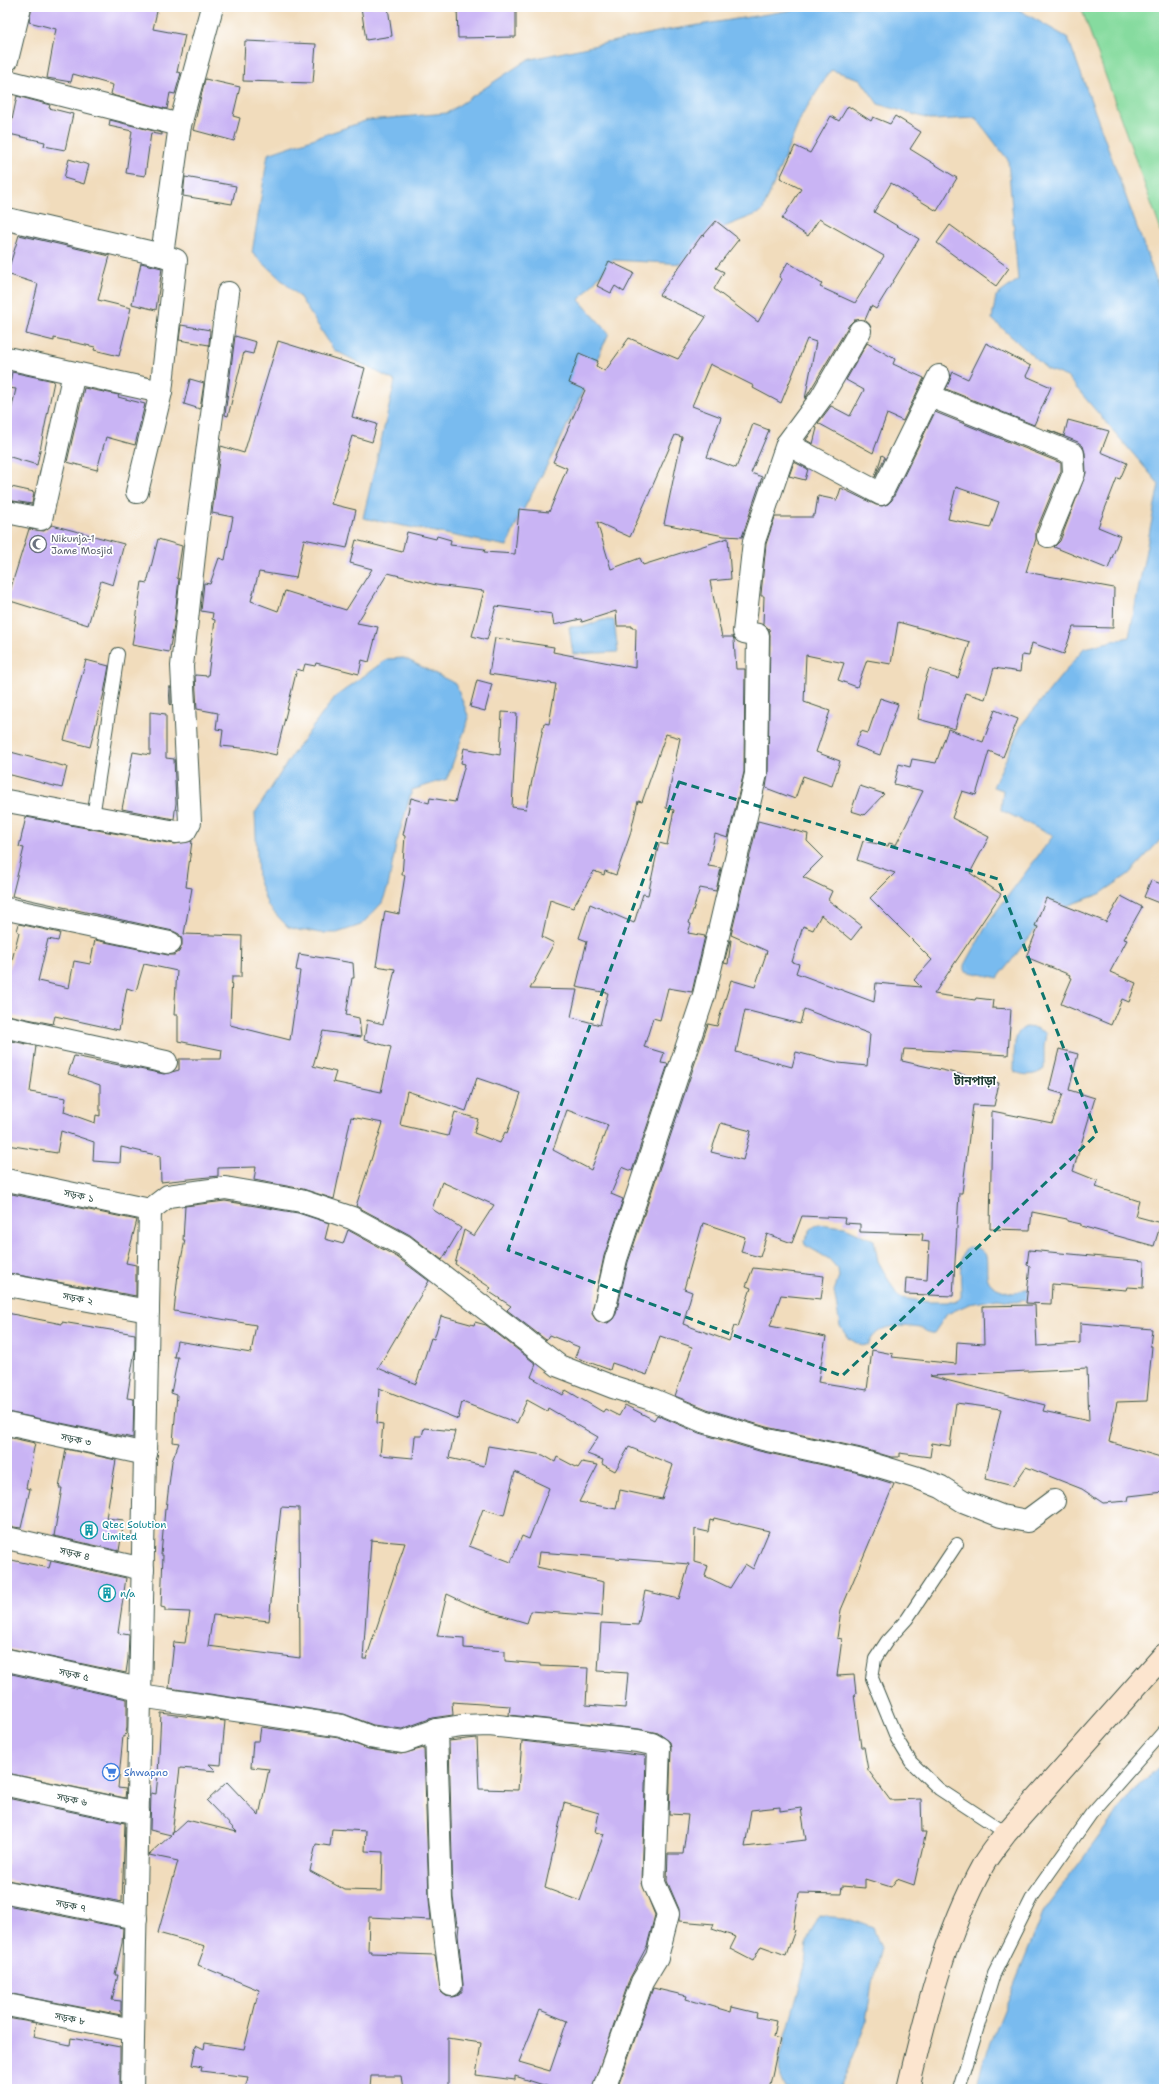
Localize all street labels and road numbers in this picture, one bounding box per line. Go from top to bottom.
street label: সড়ক ১ [62,1186,95,1205]
street label: সড়ক ২ [61,1289,94,1308]
street label: সড়ক ৩ [59,1430,92,1449]
street label: সড়ক ৪ [57,1543,91,1563]
street label: সড়ক ৫ [57,1665,90,1684]
street label: সড়ক ৬ [55,1790,88,1809]
street label: সড়ক ৭ [54,1896,87,1915]
street label: সড়ক ৮ [53,2009,86,2028]

